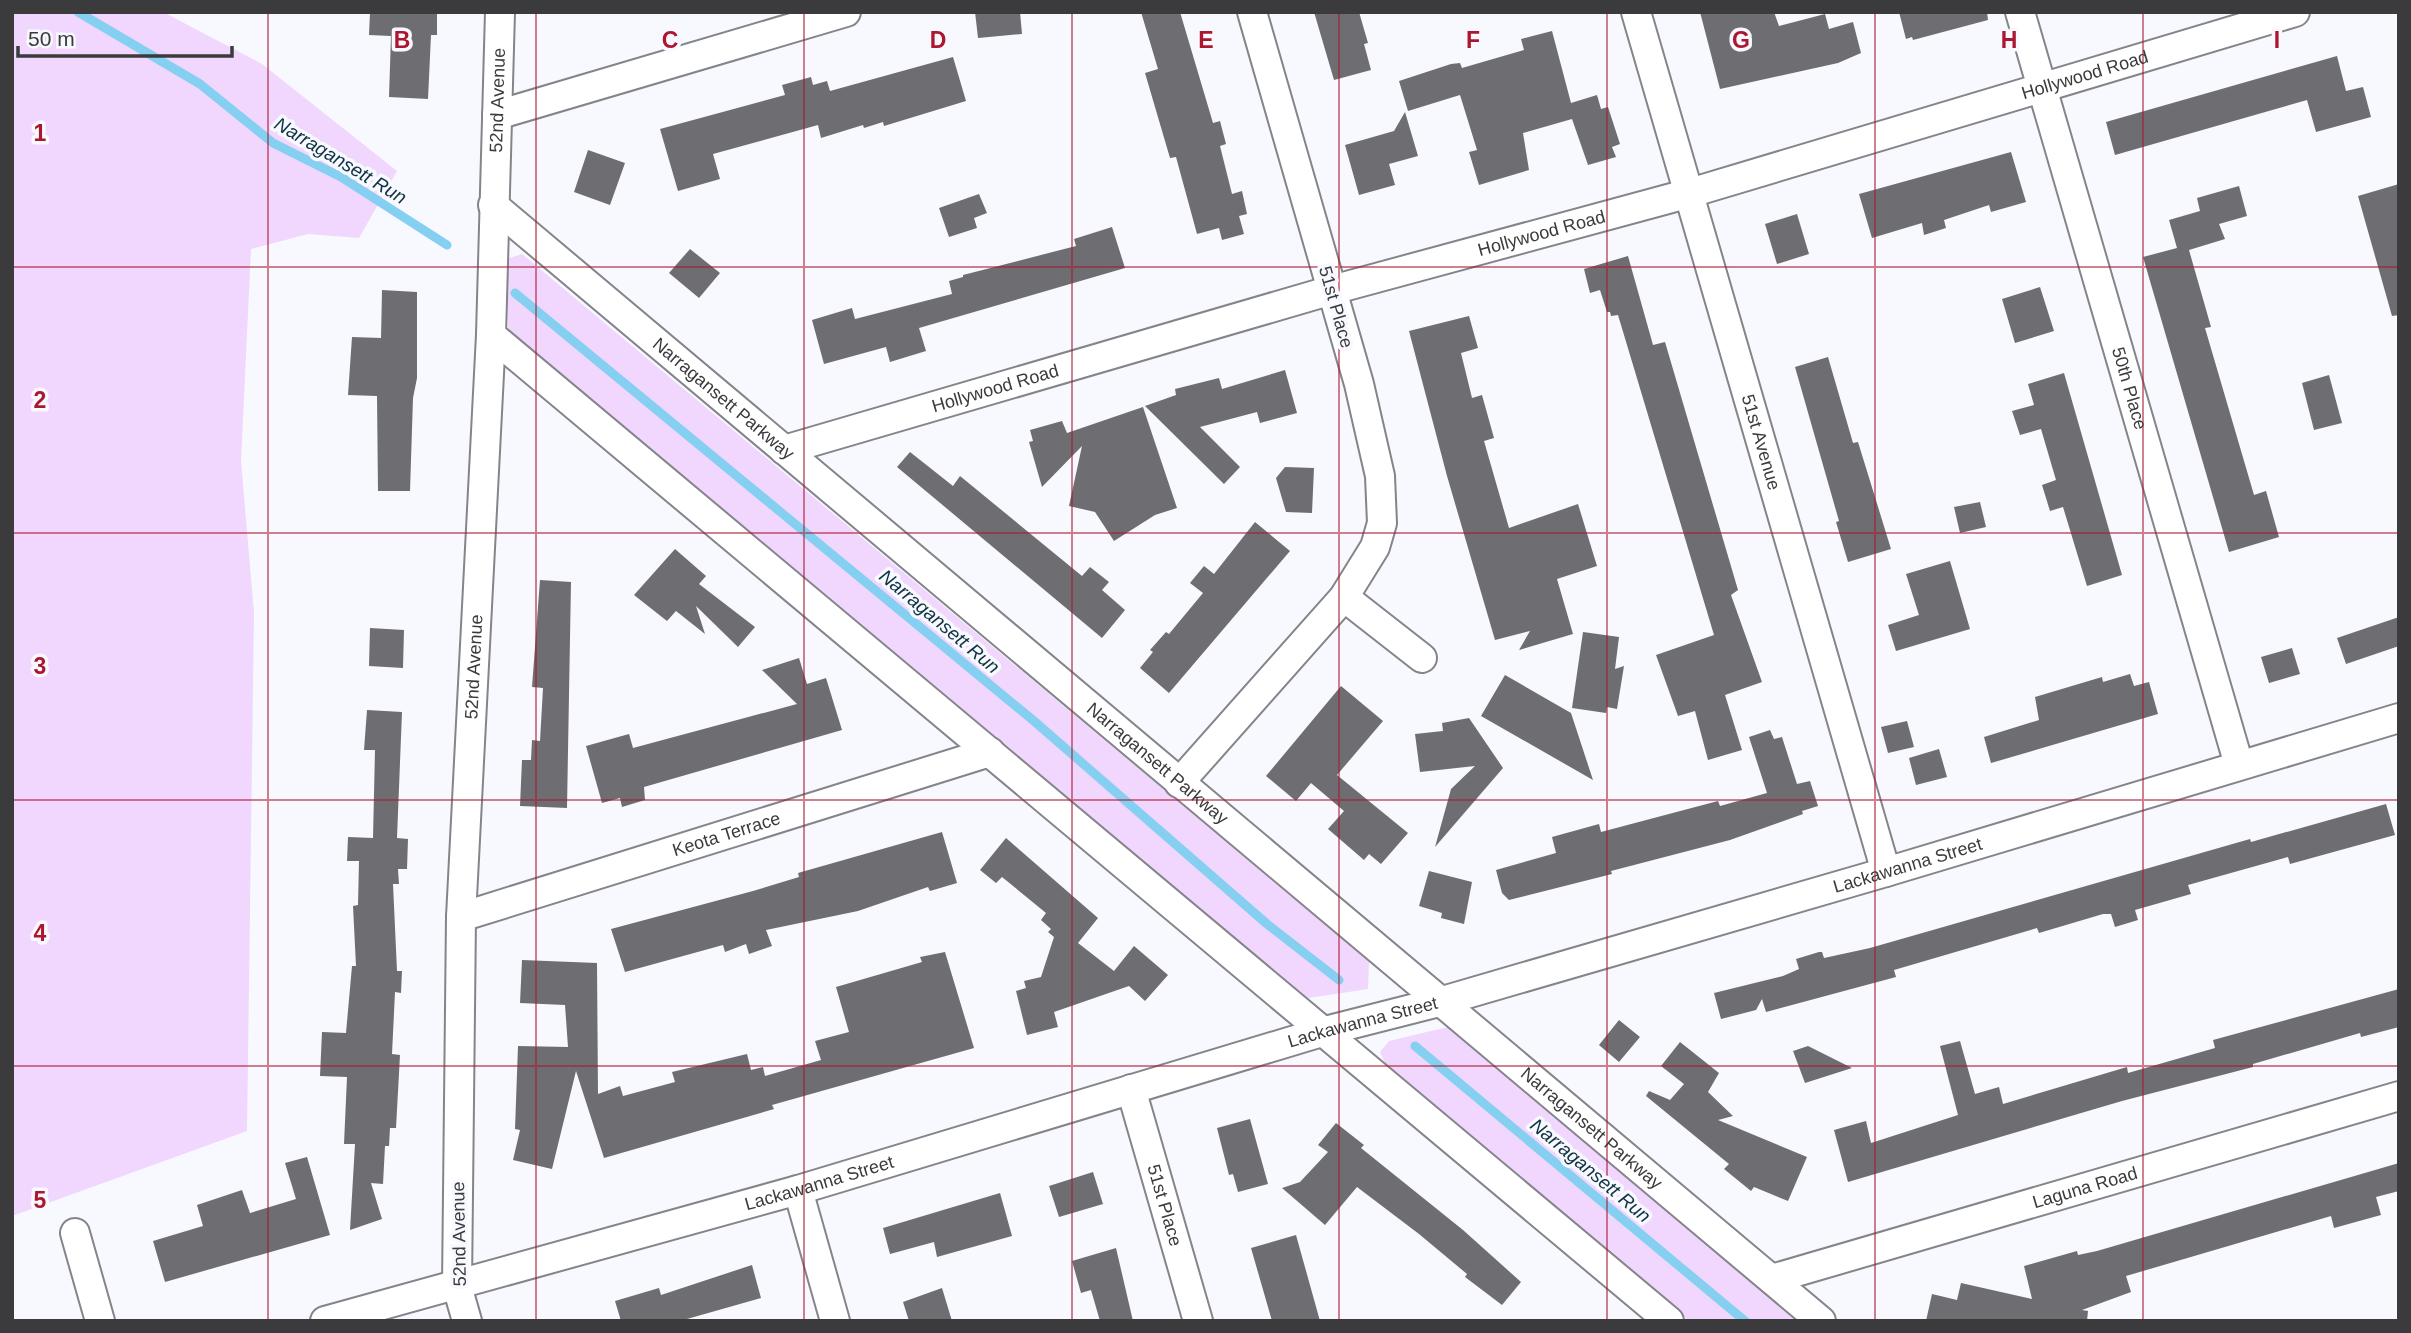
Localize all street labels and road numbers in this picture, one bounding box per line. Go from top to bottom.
street label: Hollywood Road [2019,46,2151,103]
street label: 52nd Avenue [486,48,509,153]
street label: Hollywood Road [1476,206,1607,260]
street label: 51st Place [1315,264,1357,350]
street label: Narragansett Parkway [649,334,798,464]
street label: 50th Place [2108,345,2151,432]
street label: Hollywood Road [929,360,1061,416]
street label: 51st Avenue [1738,392,1784,492]
street label: 52nd Avenue [461,614,487,720]
street label: Narragansett Parkway [1083,698,1232,828]
street label: Keota Terrace [670,808,783,860]
street label: Lackawanna Street [1831,834,1984,897]
street label: Lackawanna Street [1285,993,1440,1052]
street label: Narragansett Parkway [1517,1063,1666,1193]
street label: Lackawanna Street [742,1152,896,1214]
street label: 51st Place [1143,1162,1186,1248]
street label: Laguna Road [2030,1163,2140,1212]
street label: 52nd Avenue [448,1181,470,1287]

